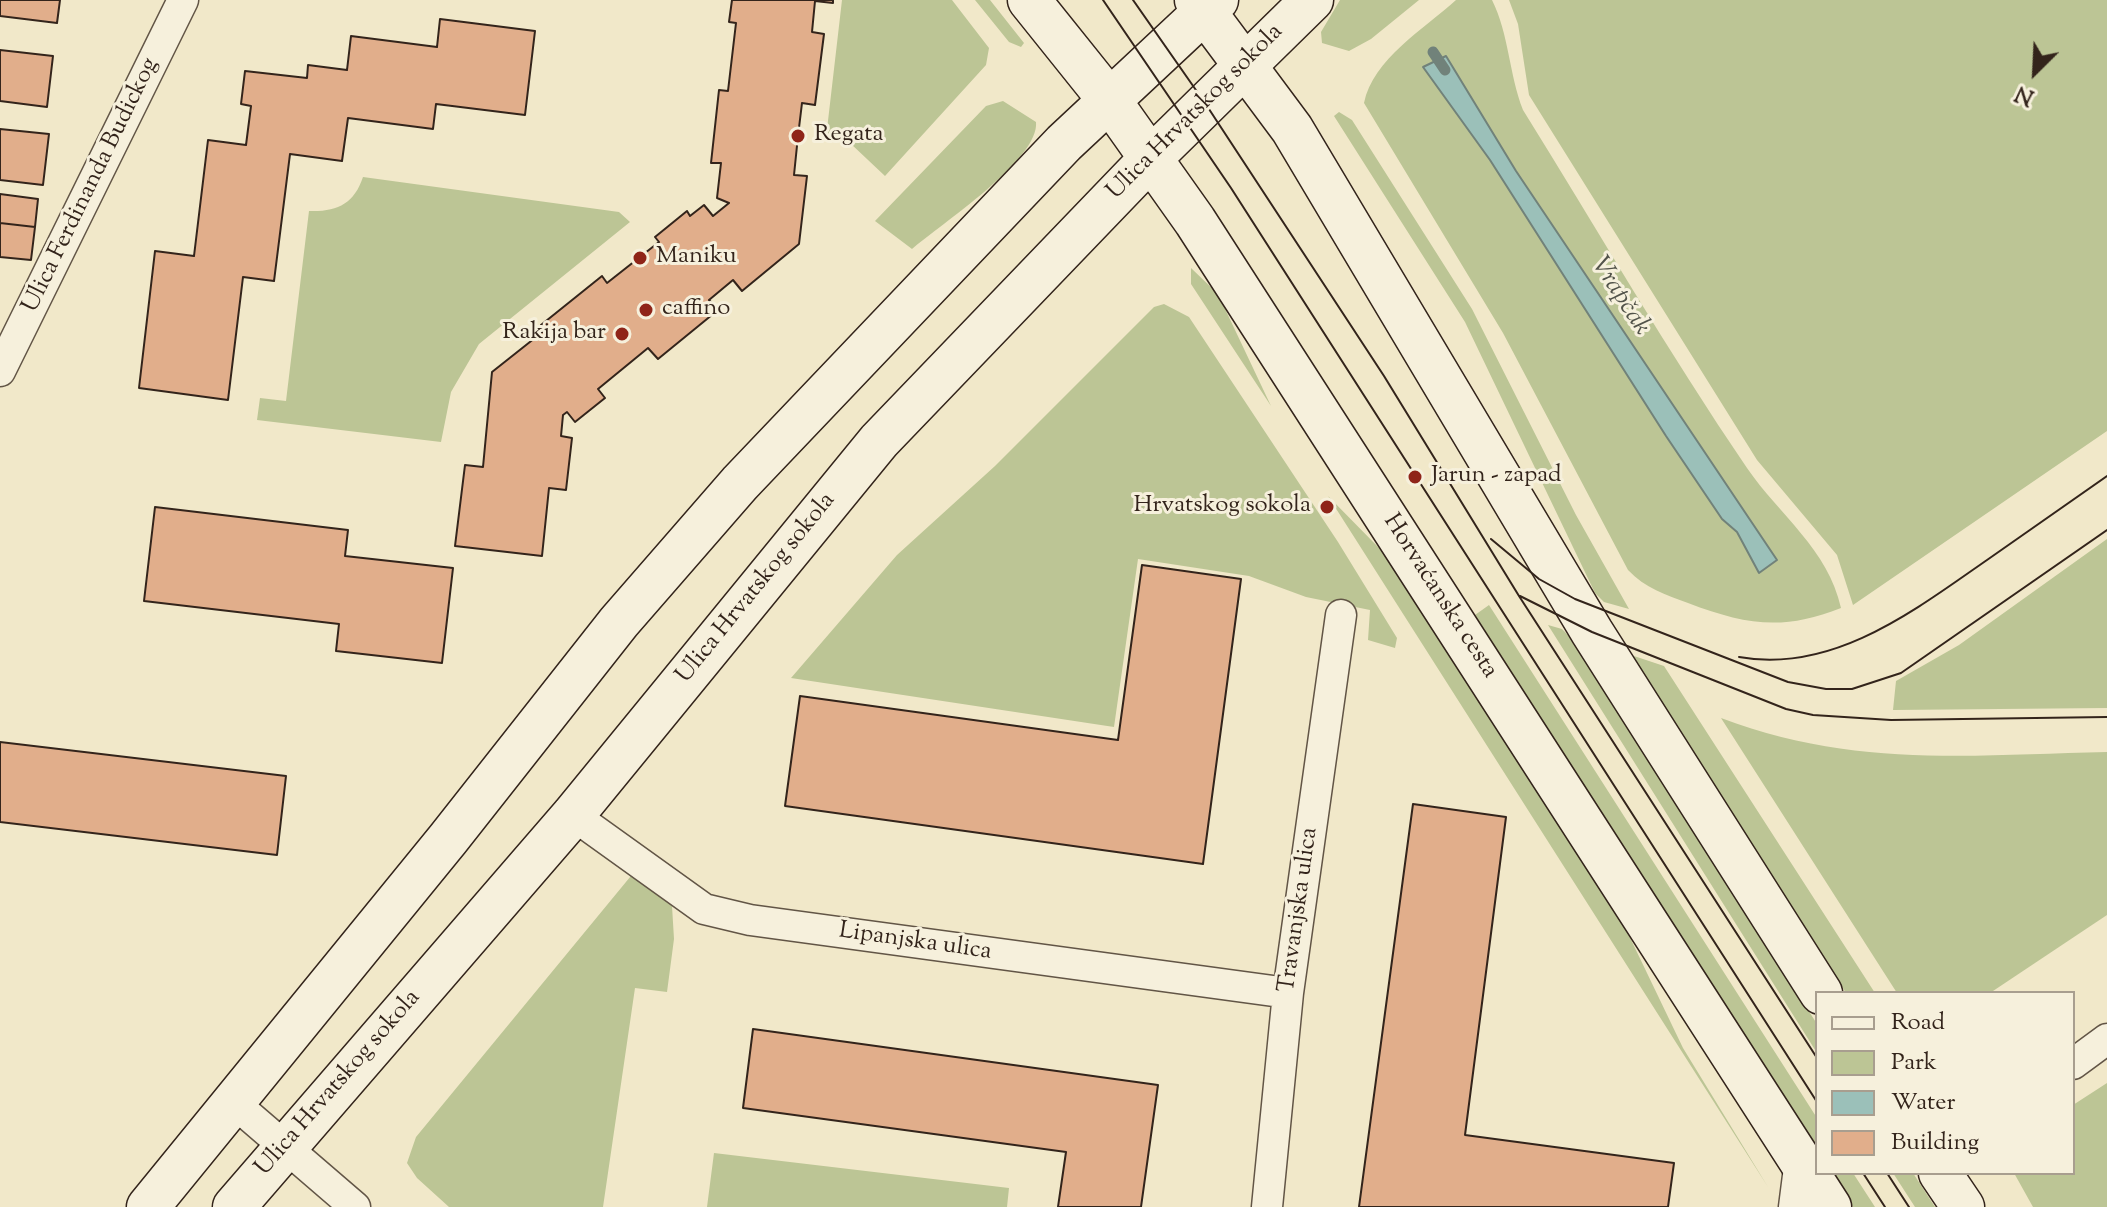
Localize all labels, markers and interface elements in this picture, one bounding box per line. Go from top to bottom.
street label: Ulica Hrvatskog sokola [1102,19,1290,207]
north arrow [1995,32,2075,112]
street label: Ulica Ferdinanda Budickog [18,54,166,318]
text: N [2011,76,2040,112]
place label: Regata [814,122,884,150]
marker: Regata [789,127,807,145]
place label: Maniku [656,244,737,272]
marker: Maniku [631,249,649,267]
water label: Vrapčak [1582,252,1656,342]
place label: caffino [662,296,730,324]
marker: caffino [637,301,655,319]
place label: Rakija bar [502,320,606,348]
marker: Rakija bar [613,325,631,343]
place label: Jarun - zapad [1431,463,1562,491]
marker: Jarun - zapad [1406,468,1424,486]
street label: Ulica Hrvatskog sokola [671,488,843,690]
place label: Hrvatskog sokola [1134,493,1311,521]
marker: Hrvatskog sokola [1318,498,1336,516]
street label: Horvaćanska cesta [1375,510,1503,684]
street label: Travanjska ulica [1274,826,1326,994]
street label: Lipanjska ulica [837,918,993,968]
street label: Ulica Hrvatskog sokola [250,985,428,1183]
legend [1815,991,2075,1175]
text: Road [1891,1006,1945,1040]
text: Park [1891,1046,1937,1080]
text: Water [1891,1086,1955,1120]
text: Building [1891,1126,1979,1160]

